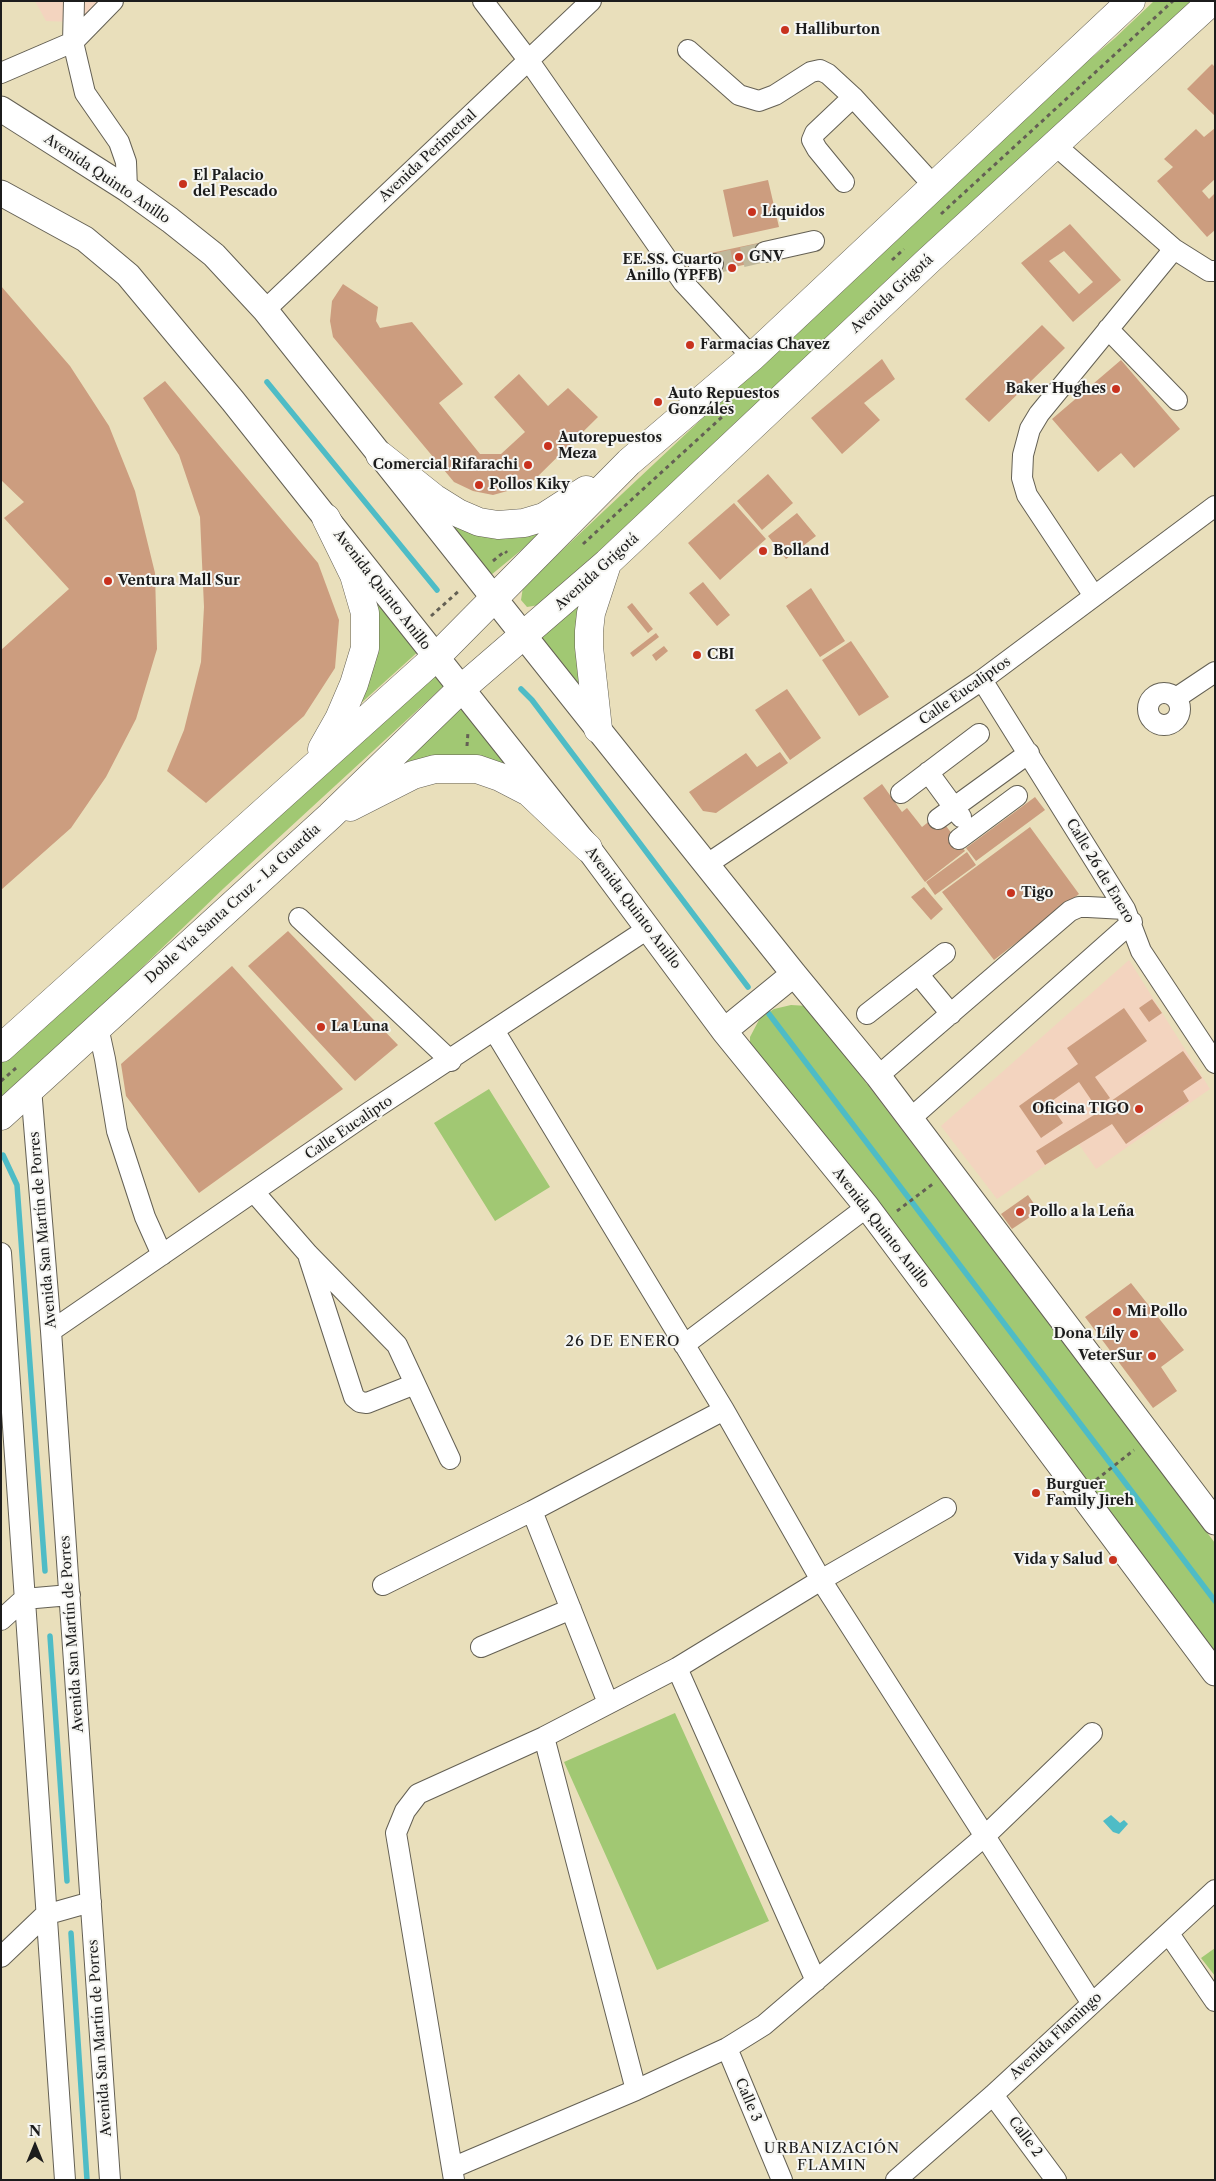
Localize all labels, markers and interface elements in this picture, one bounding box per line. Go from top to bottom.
place label: Halliburton [795,22,880,38]
marker: Halliburton [779,24,791,36]
street label: Avenida Perimetral [376,106,480,206]
street label: Avenida Quinto Anillo [41,131,173,227]
place label: El Palacio del Pescado [193,168,277,200]
marker: El Palacio del Pescado [177,178,189,190]
place label: Liquidos [762,204,825,220]
marker: Liquidos [746,206,758,218]
place label: GNV [749,249,784,265]
marker: GNV [733,251,745,263]
street label: Avenida Grigotá [847,251,937,337]
place label: EE.SS. Cuarto Anillo (YPFB) [623,252,722,284]
marker: EE.SS. Cuarto Anillo (YPFB) [726,262,738,274]
place label: Farmacias Chavez [700,337,830,353]
marker: Farmacias Chavez [684,339,696,351]
place label: Baker Hughes [1006,381,1106,397]
marker: Baker Hughes [1110,383,1122,395]
place label: Auto Repuestos Gonzáles [668,386,779,418]
marker: Auto Repuestos Gonzáles [652,396,664,408]
place label: Autorepuestos Meza [558,430,662,462]
marker: Autorepuestos Meza [542,440,554,452]
place label: Comercial Rifarachi [373,457,518,473]
marker: Comercial Rifarachi [522,459,534,471]
place label: Pollos Kiky [489,477,570,493]
marker: Pollos Kiky [473,479,485,491]
street label: Avenida Quinto Anillo [330,526,434,654]
street label: Avenida Grigotá [552,530,642,614]
place label: Bolland [773,543,829,559]
marker: Bolland [757,545,769,557]
place label: Ventura Mall Sur [118,573,240,589]
marker: Ventura Mall Sur [102,575,114,587]
place label: CBI [707,647,734,663]
marker: CBI [691,649,703,661]
street label: Calle Eucaliptos [916,653,1014,729]
street label: Calle 26 de Enero [1062,816,1138,926]
street label: Doble Vía Santa Cruz - La Guardia [142,821,324,987]
street label: Avenida Quinto Anillo [582,844,684,972]
place label: Tigo [1021,885,1053,901]
marker: Tigo [1005,887,1017,899]
place label: La Luna [331,1019,389,1035]
marker: La Luna [315,1021,327,1033]
street label: Calle Eucalipto [302,1093,396,1163]
place label: Oficina TIGO [1032,1101,1129,1117]
marker: Oficina TIGO [1133,1103,1145,1115]
street label: Avenida San Martín de Porres [26,1131,60,1329]
street label: Avenida Quinto Anillo [829,1164,933,1292]
place label: Pollo a la Leña [1030,1204,1134,1220]
marker: Pollo a la Leña [1014,1206,1026,1218]
place label: Mi Pollo [1127,1304,1187,1320]
marker: Mi Pollo [1111,1306,1123,1318]
place label: Dona Lily [1054,1326,1124,1342]
marker: Dona Lily [1128,1328,1140,1340]
district label: 26 DE ENERO [564,1333,682,1351]
place label: VeterSur [1078,1348,1142,1364]
marker: VeterSur [1146,1350,1158,1362]
place label: Burguer Family Jireh [1046,1477,1134,1510]
marker: Burguer Family Jireh [1030,1487,1042,1499]
street label: Avenida San Martín de Porres [57,1535,87,1733]
place label: Vida y Salud [1014,1552,1103,1568]
marker: Vida y Salud [1107,1554,1119,1566]
street label: Avenida San Martín de Porres [85,1939,115,2137]
street label: Avenida Flamingo [1006,1989,1106,2083]
street label: Calle 3 [731,2076,765,2124]
street label: Calle 2 [1004,2114,1046,2160]
north arrow [10,2121,60,2171]
text: N [29,2122,41,2140]
district label: URBANIZACIÓN FLAMIN [762,2140,902,2175]

